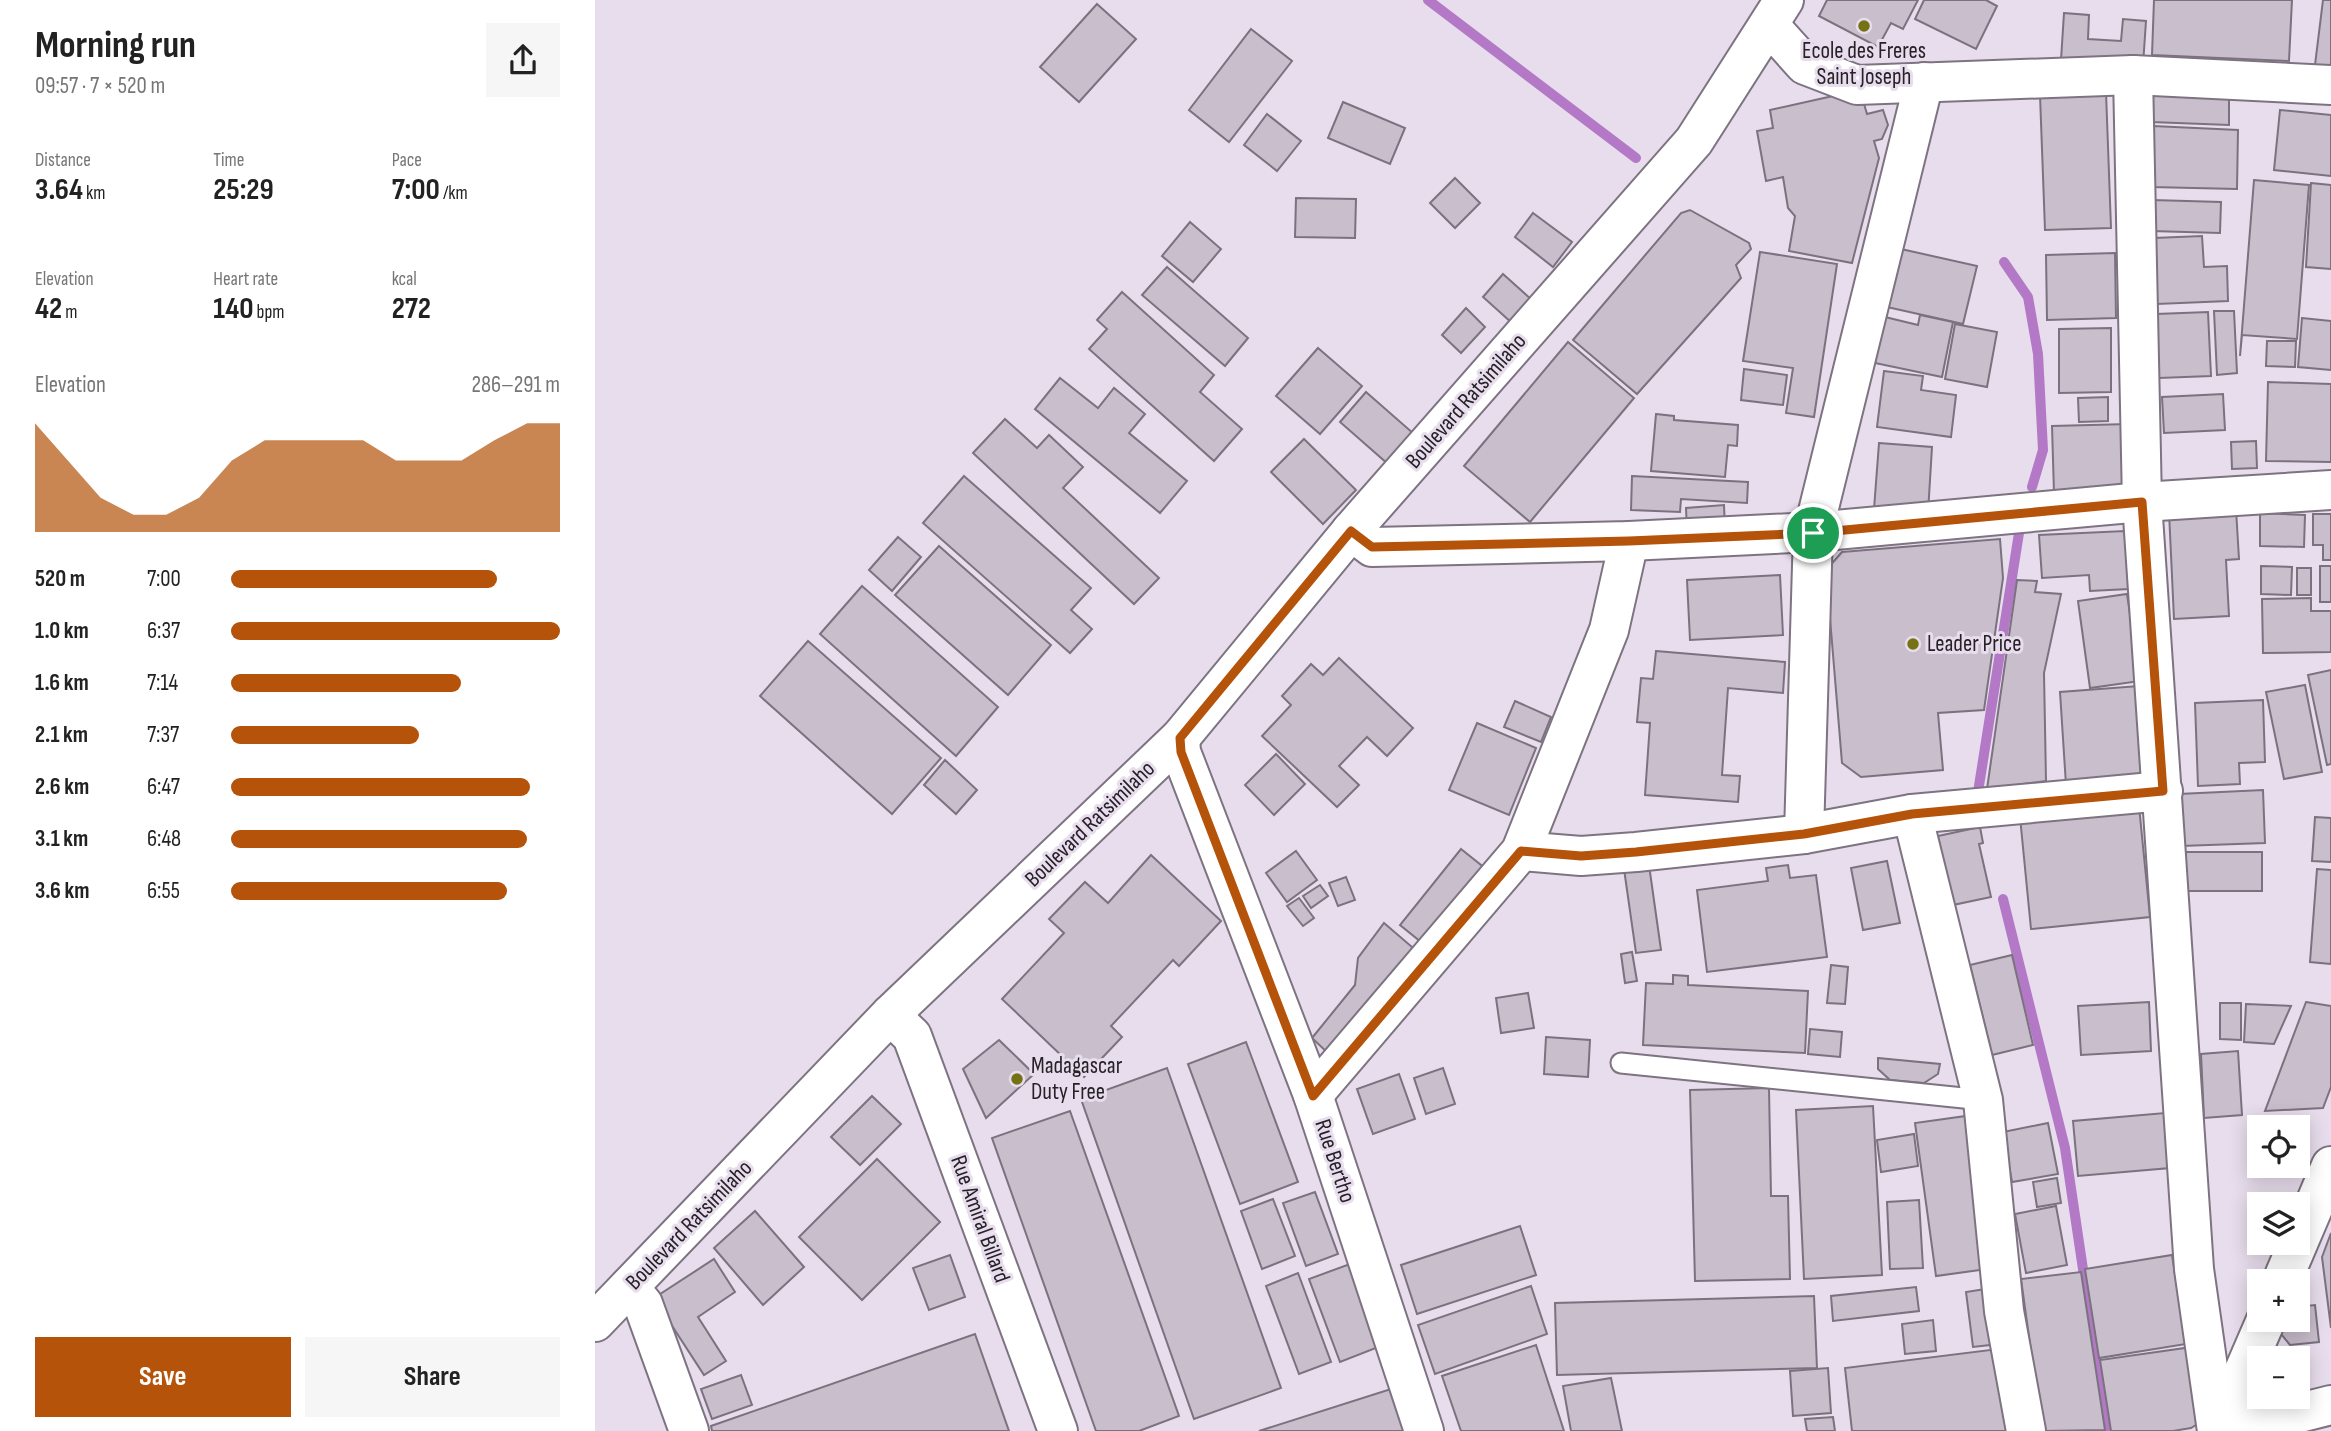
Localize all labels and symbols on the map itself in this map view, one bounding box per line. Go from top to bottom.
marker: Ecole des Freres Saint Joseph [1856,18,1872,34]
place label: Ecole des Freres Saint Joseph [1802,37,1926,91]
street label: Boulevard Ratsimilaho [1400,328,1532,474]
pin [1783,503,1843,563]
place label: Leader Price [1927,630,2021,658]
marker: Leader Price [1905,636,1921,652]
street label: Boulevard Ratsimilaho [1019,755,1161,893]
place label: Madagascar Duty Free [1031,1052,1123,1106]
marker: Madagascar Duty Free [1009,1071,1025,1087]
street label: Rue Bertho [1308,1116,1362,1206]
street label: Rue Amiral Billard [944,1152,1016,1286]
street label: Boulevard Ratsimilaho [620,1154,758,1296]

